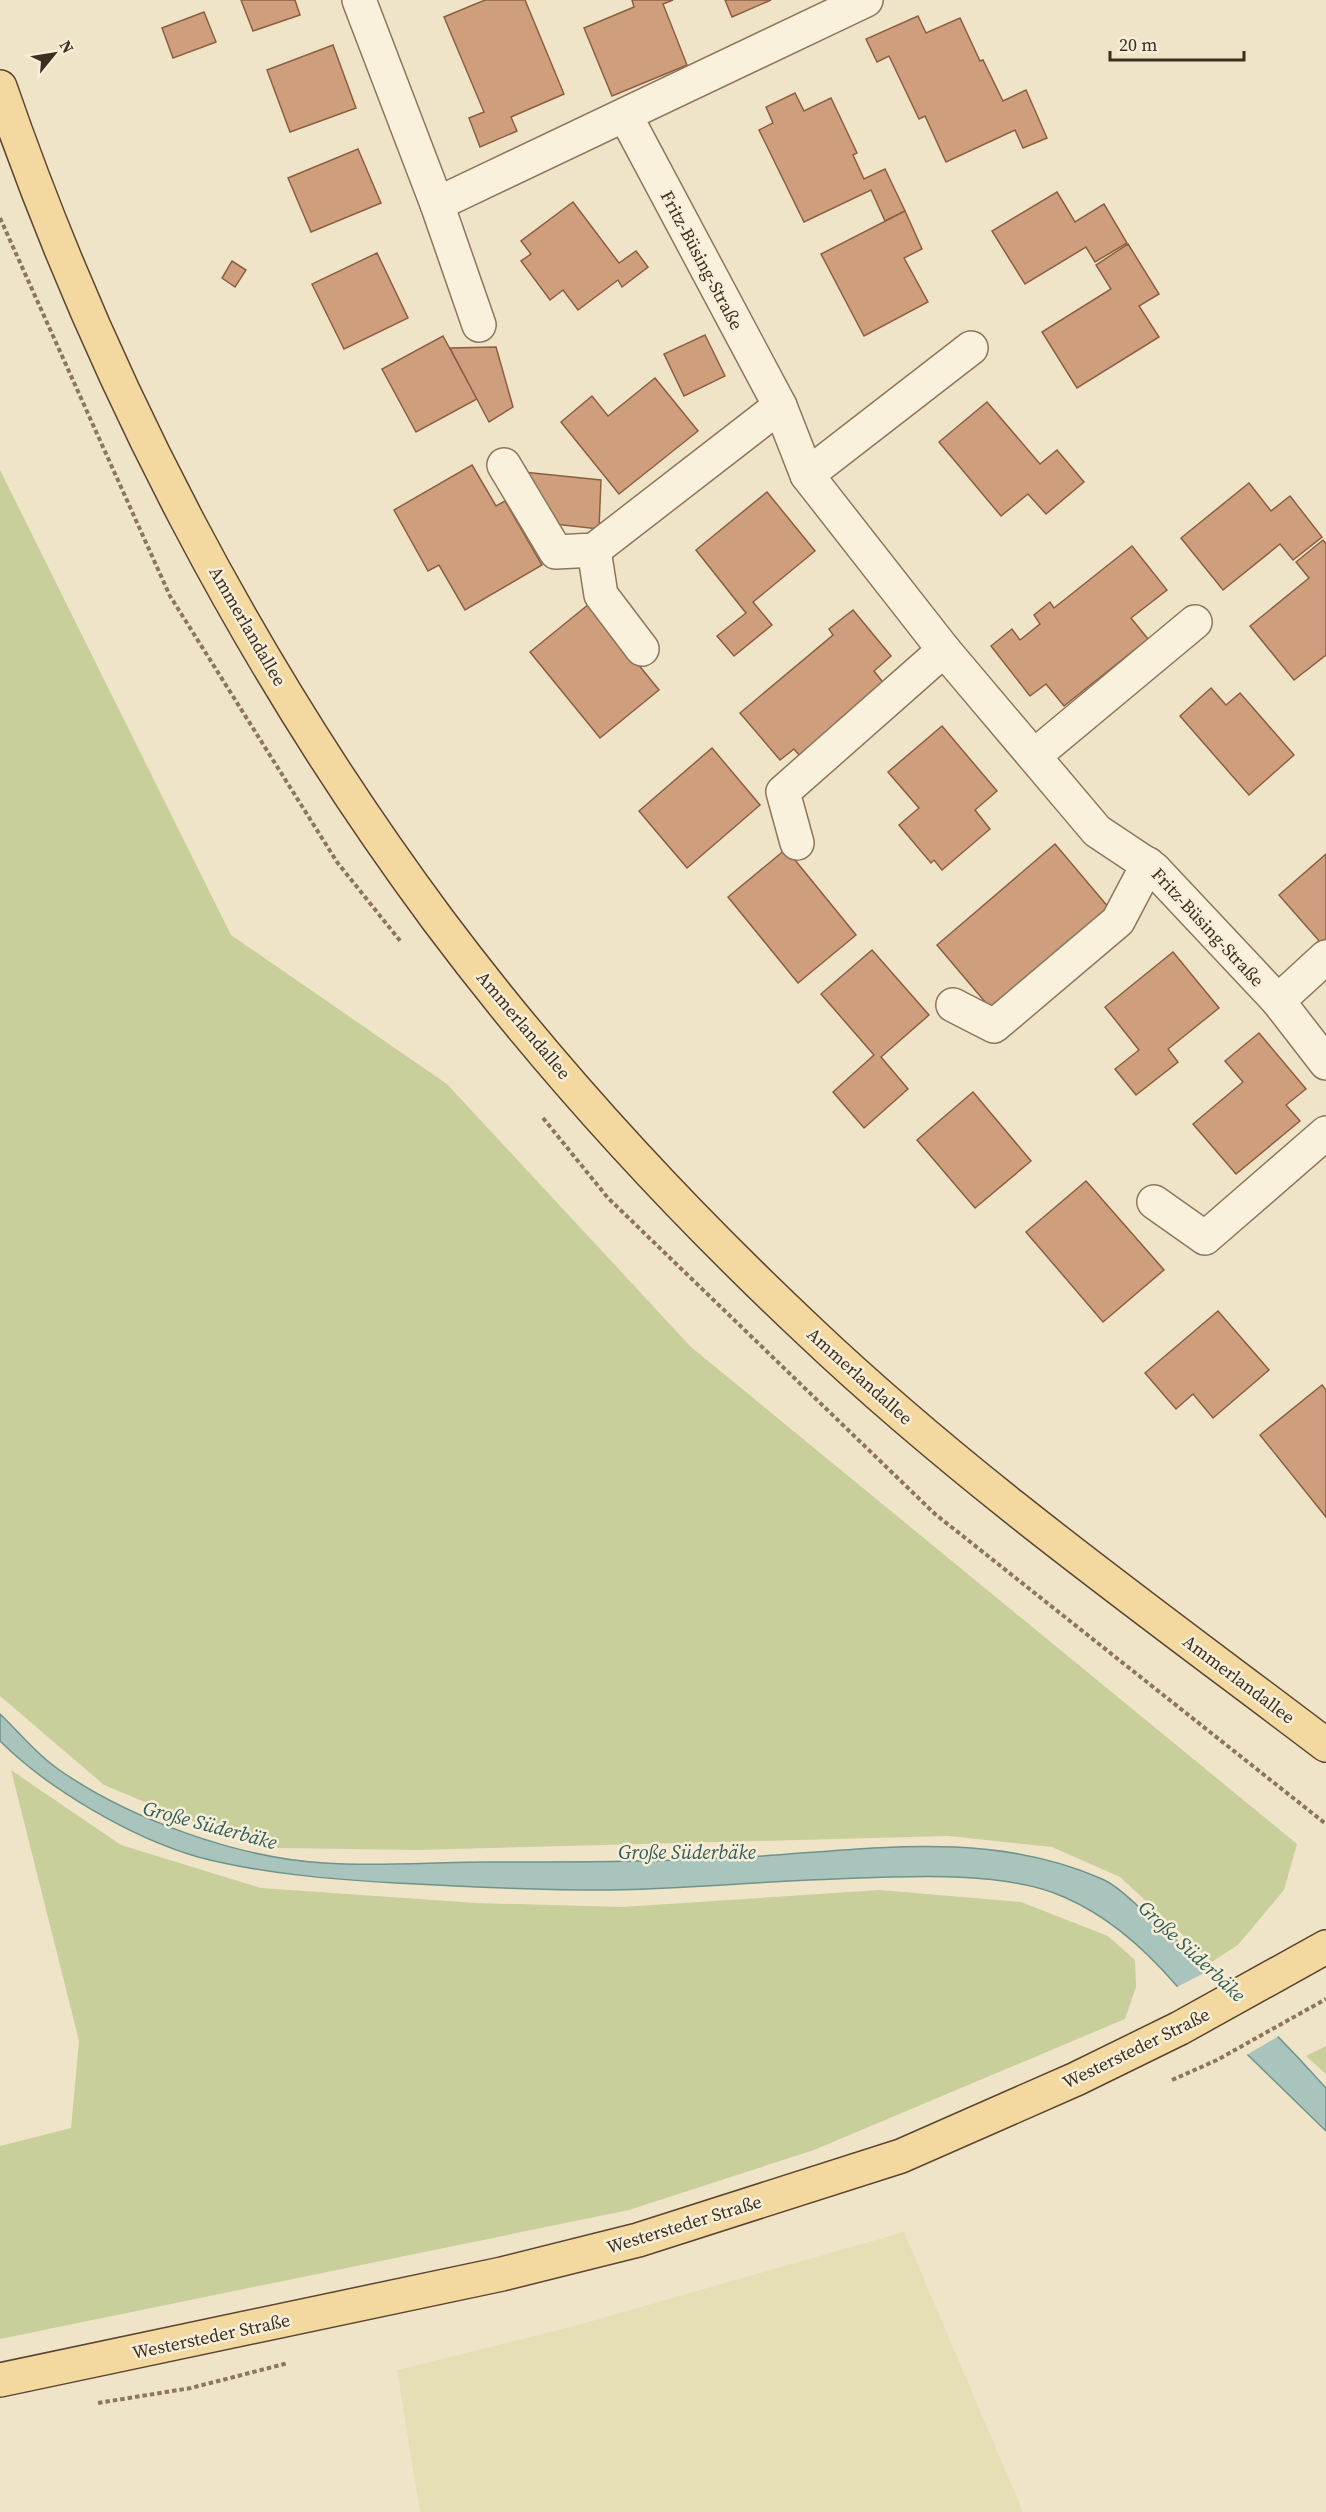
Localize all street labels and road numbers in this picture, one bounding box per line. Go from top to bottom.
street label: Fritz-Büsing-Straße [655,186,749,334]
street label: Ammerlandallee [204,562,292,690]
street label: Fritz-Büsing-Straße [1146,862,1270,992]
street label: Ammerlandallee [471,965,577,1085]
street label: Ammerlandallee [802,1322,918,1430]
street label: Ammerlandallee [1178,1629,1300,1729]
street label: Westersteder Straße [1058,2002,1214,2094]
street label: Westersteder Straße [603,2189,765,2259]
street label: Westersteder Straße [130,2307,292,2365]

